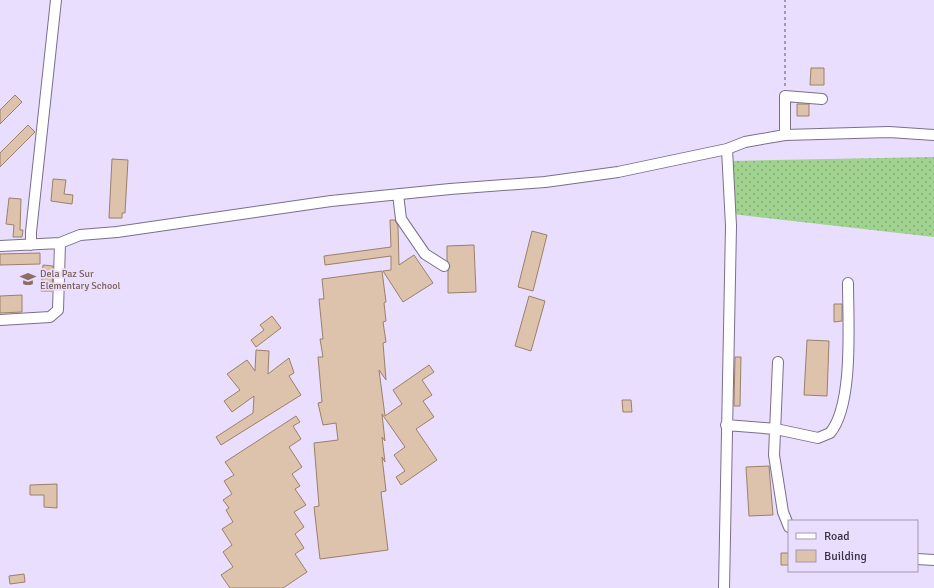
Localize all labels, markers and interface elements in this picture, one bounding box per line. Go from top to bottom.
place label: Dela Paz Sur Elementary School [40,268,120,292]
school or university icon: Dela Paz Sur Elementary School [19,270,37,288]
legend [788,520,918,572]
text: Road [824,529,850,544]
text: Building [824,549,867,564]

